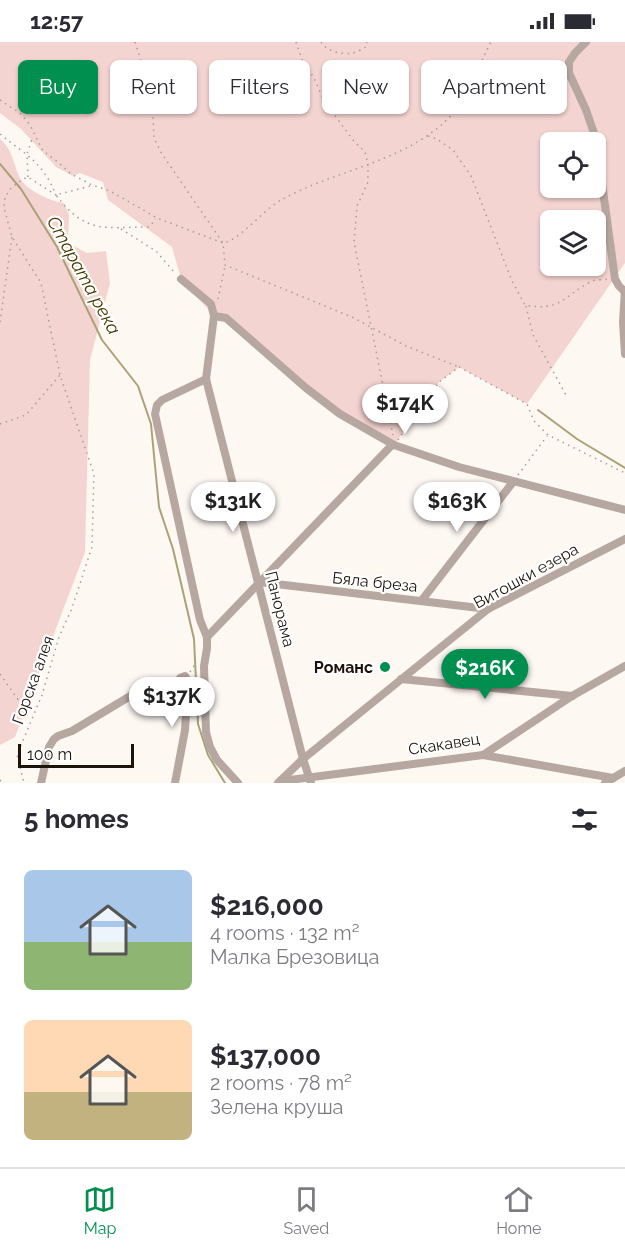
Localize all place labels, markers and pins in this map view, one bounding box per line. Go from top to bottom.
pin: $174K [363,384,447,435]
pin: $131K [191,482,275,533]
pin: $163K [415,482,499,533]
pin: $216K [443,649,527,700]
place label: Романс [314,658,373,677]
marker: Романс [378,660,392,674]
pin: $137K [130,677,214,728]

